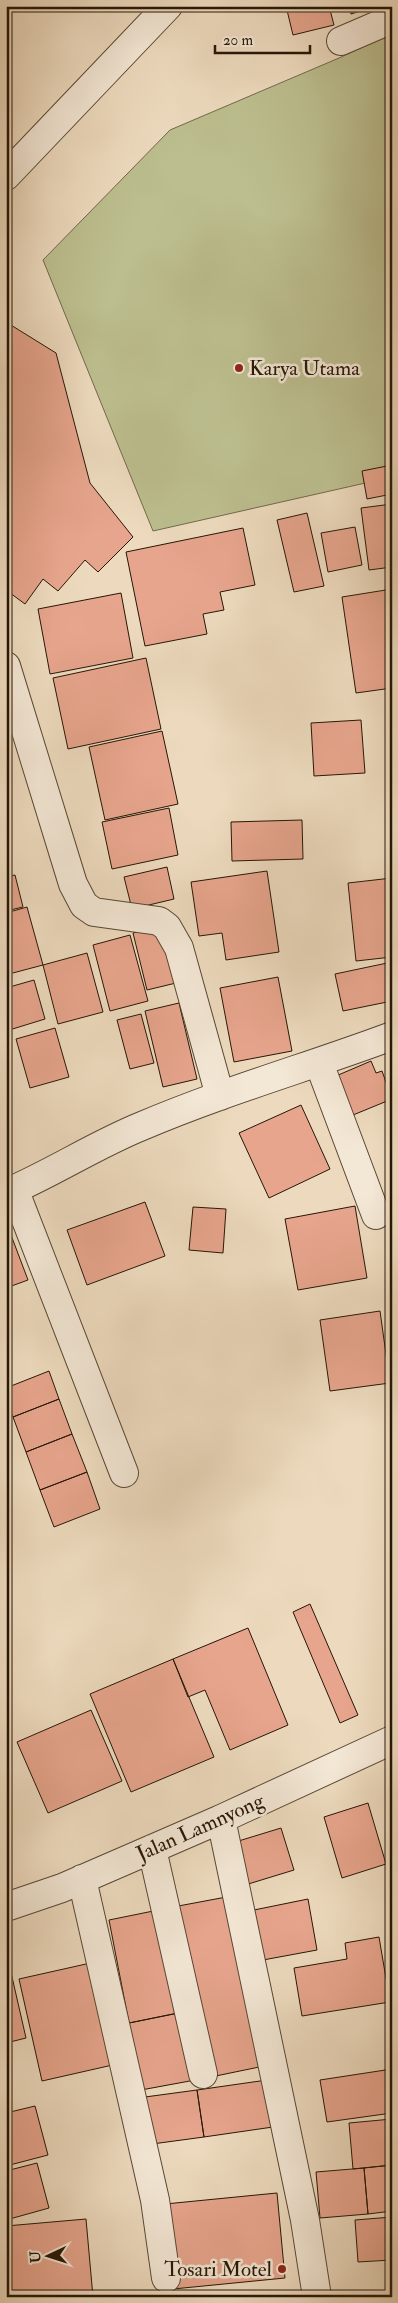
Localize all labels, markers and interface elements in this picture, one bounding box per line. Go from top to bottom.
scale bar [215,22,310,54]
text: 20 m [223,31,253,50]
place label: Karya Utama [249,355,360,382]
marker: Karya Utama [233,362,245,374]
street label: Jalan Lamnyong [131,1787,269,1868]
north arrow [22,2230,72,2280]
text: U [27,2250,44,2263]
place label: Tosari Motel [164,2256,273,2283]
marker: Tosari Motel [276,2263,288,2275]

